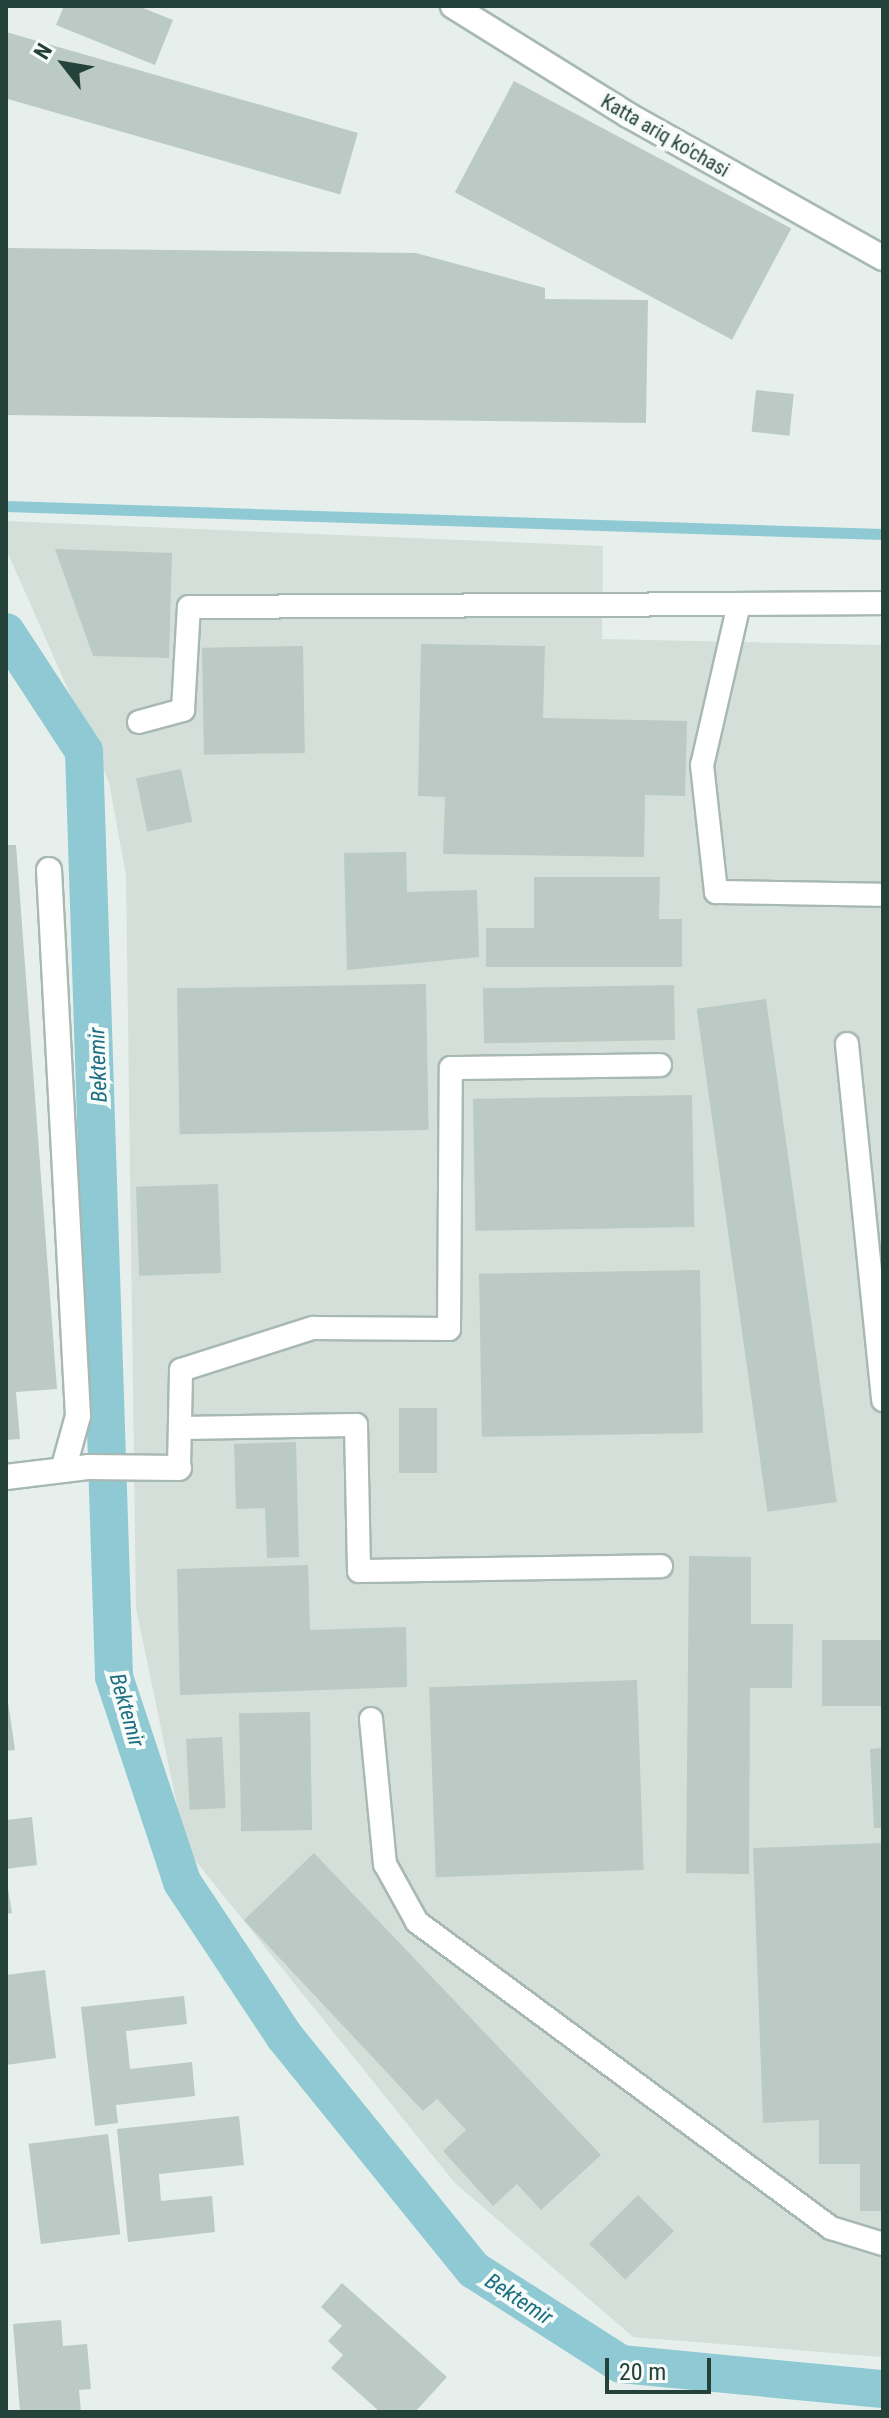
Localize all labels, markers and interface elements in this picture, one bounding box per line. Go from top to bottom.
north arrow [24,24,104,104]
text: N [29,39,57,64]
street label: Katta ariq ko'chasi [597,90,733,182]
water label: Bektemir [83,1027,113,1103]
water label: Bektemir [104,1670,150,1750]
water label: Bektemir [480,2267,558,2331]
scale bar [609,2342,715,2392]
text: 20 m [619,2358,666,2386]

